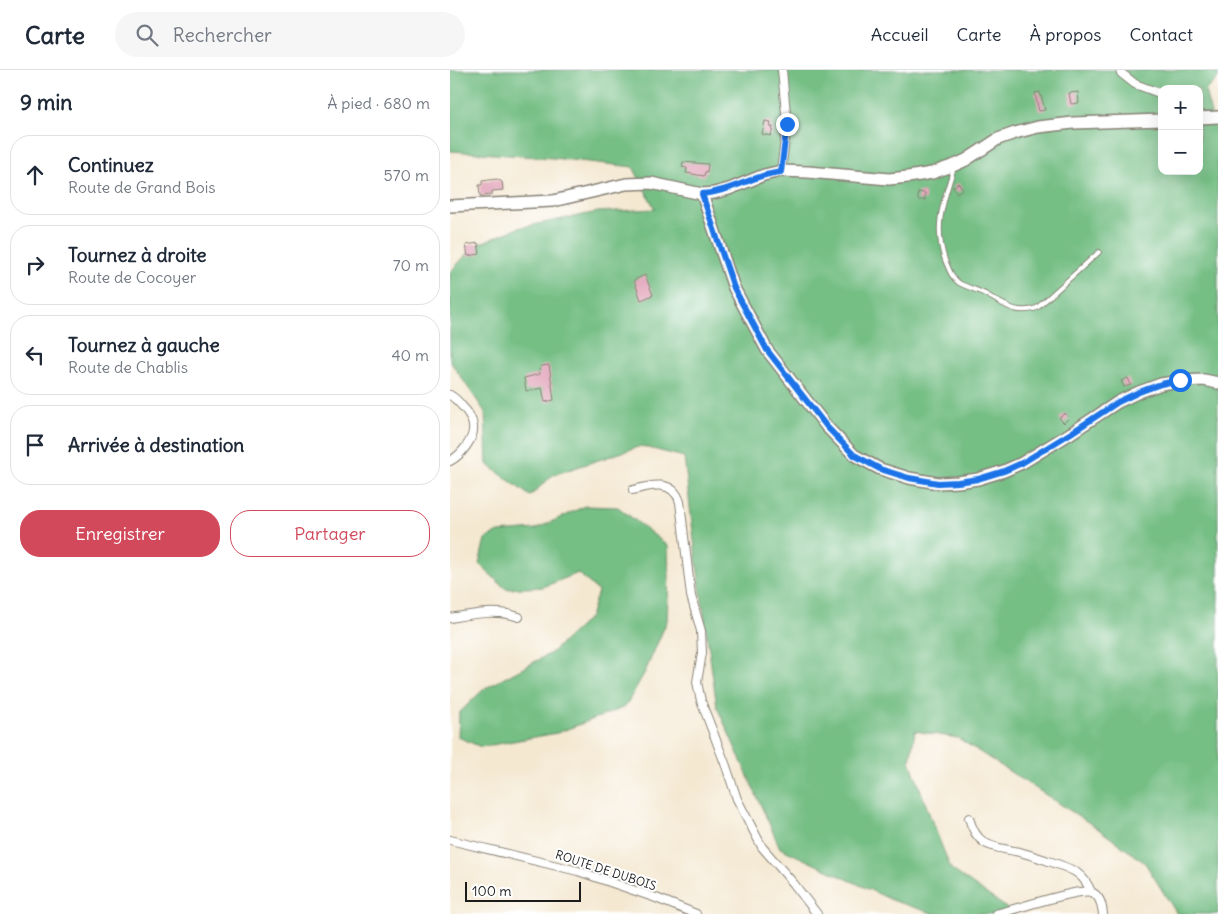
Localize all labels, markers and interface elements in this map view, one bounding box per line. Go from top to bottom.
search box [115,12,465,57]
text: Carte [25,20,85,50]
icon: search [133,21,161,49]
text: Rechercher [173,23,272,47]
text: Accueil [871,23,929,46]
text: Carte [957,23,1002,46]
text: À propos [1030,23,1101,46]
text: Contact [1129,23,1193,46]
map controls [1158,85,1203,175]
button: + [1158,85,1203,130]
text: 9 min [20,89,72,116]
text: À pied · 680 m [327,93,430,113]
route end [776,113,799,136]
button: − [1158,130,1203,175]
text: Continuez [68,153,154,177]
icon: ahead [21,161,49,189]
text: 570 m [384,165,429,185]
text: Route de Grand Bois [68,177,216,197]
text: Tournez à droite [68,243,207,267]
icon: right [21,251,49,279]
text: 70 m [393,255,429,275]
text: Route de Cocoyer [68,267,196,287]
text: Tournez à gauche [68,333,220,357]
icon: left [21,341,49,369]
text: 40 m [391,345,429,365]
text: Route de Chablis [68,357,188,377]
route start [1169,369,1192,392]
icon: arrive [21,431,49,459]
text: Arrivée à destination [68,433,244,457]
button: Enregistrer [20,510,220,557]
button: Partager [230,510,430,557]
street label: ROUTE DE DUBOIS [554,847,659,893]
scale bar [465,879,581,902]
text: 100 m [472,882,512,900]

